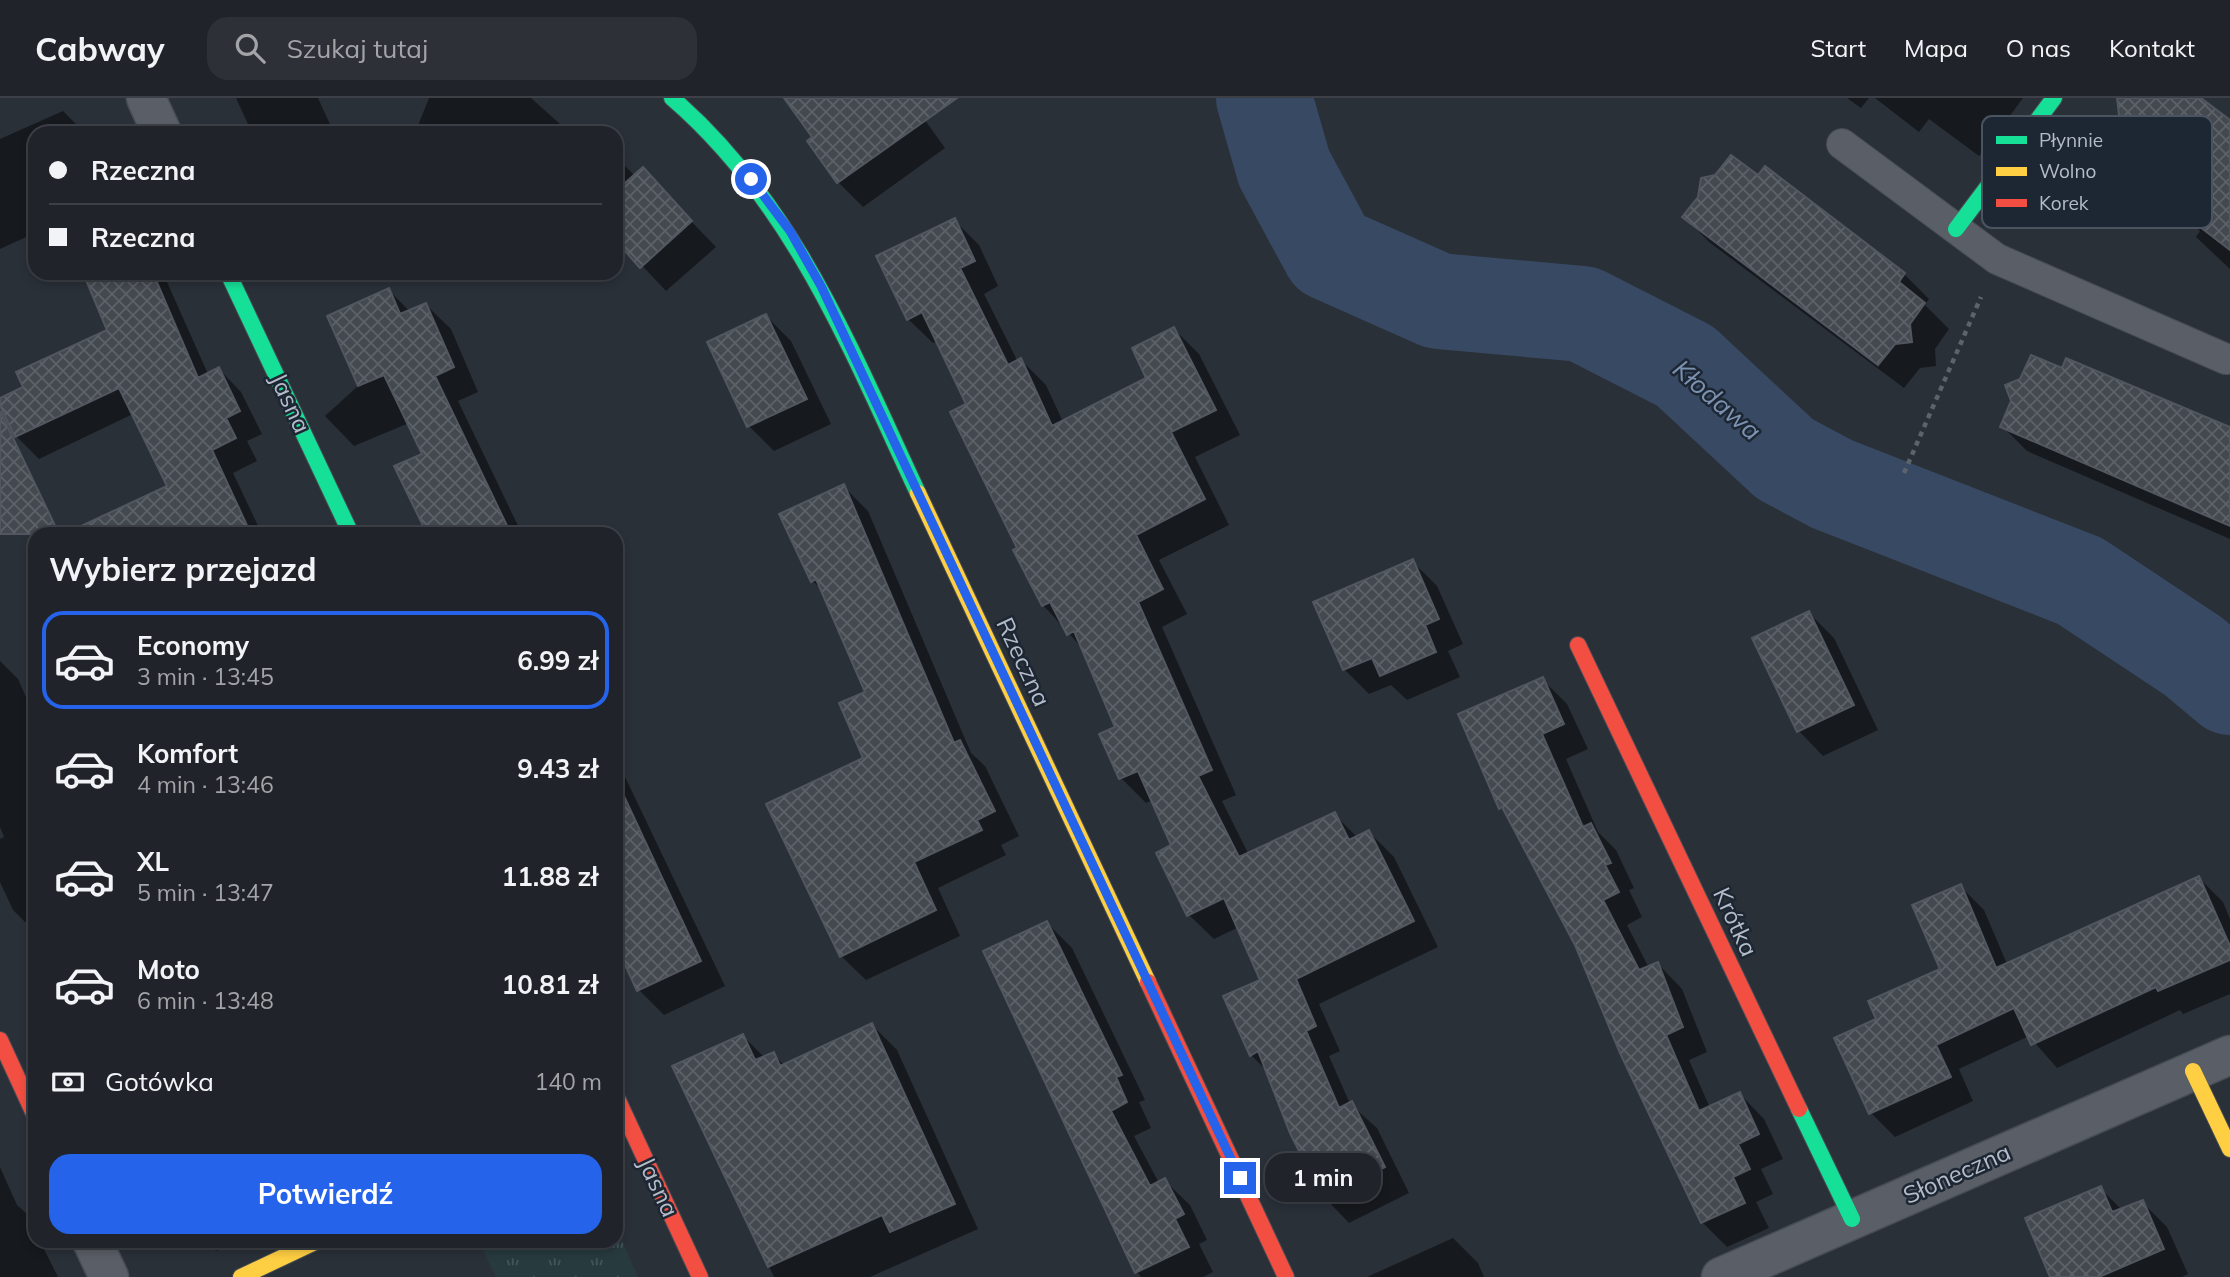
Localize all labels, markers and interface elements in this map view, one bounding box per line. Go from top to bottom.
search box [207,17,697,80]
text: Cabway [35,28,165,69]
icon: search [231,29,269,67]
text: Szukaj tutaj [287,32,428,65]
text: Start [1811,33,1866,63]
text: Mapa [1904,33,1968,63]
text: O nas [2006,33,2071,63]
text: Kontakt [2109,33,2195,63]
legend [1982,116,2212,228]
text: Płynnie [2039,128,2103,152]
text: Rzeczna [91,154,195,187]
text: Wolno [2039,159,2096,183]
route start [735,163,767,195]
text: Korek [2039,191,2089,215]
text: Rzeczna [91,221,195,254]
water label: Kłodawa [1666,352,1768,447]
street label: Jasna [264,368,318,437]
text: Wybierz przejazd [49,549,317,589]
street label: Rzeczna [990,612,1057,711]
icon: car [53,629,116,692]
text: Economy [137,629,249,662]
text: 6.99 zł [517,644,598,677]
text: 3 min · 13:45 [137,662,274,691]
icon: car [53,737,116,800]
text: Komfort [137,737,238,770]
text: 9.43 zł [517,752,598,785]
text: 4 min · 13:46 [137,770,274,799]
icon: car [53,845,116,908]
text: XL [137,845,169,878]
text: 11.88 zł [502,860,598,893]
text: 5 min · 13:47 [137,878,274,907]
street label: Krótka [1707,882,1765,961]
icon: car [53,953,116,1016]
text: Moto [137,953,200,986]
text: 10.81 zł [502,968,598,1001]
text: 6 min · 13:48 [137,986,274,1015]
icon: cash [49,1063,87,1101]
text: Gotówka [105,1065,214,1098]
text: 140 m [534,1067,602,1096]
street label: Słoneczna [1898,1136,2015,1210]
street label: Jasna [632,1152,686,1221]
button: Potwierdź [49,1154,602,1234]
callout: 1 min [1264,1154,1380,1202]
route end [1224,1162,1256,1194]
text: 1 min [1293,1163,1353,1192]

